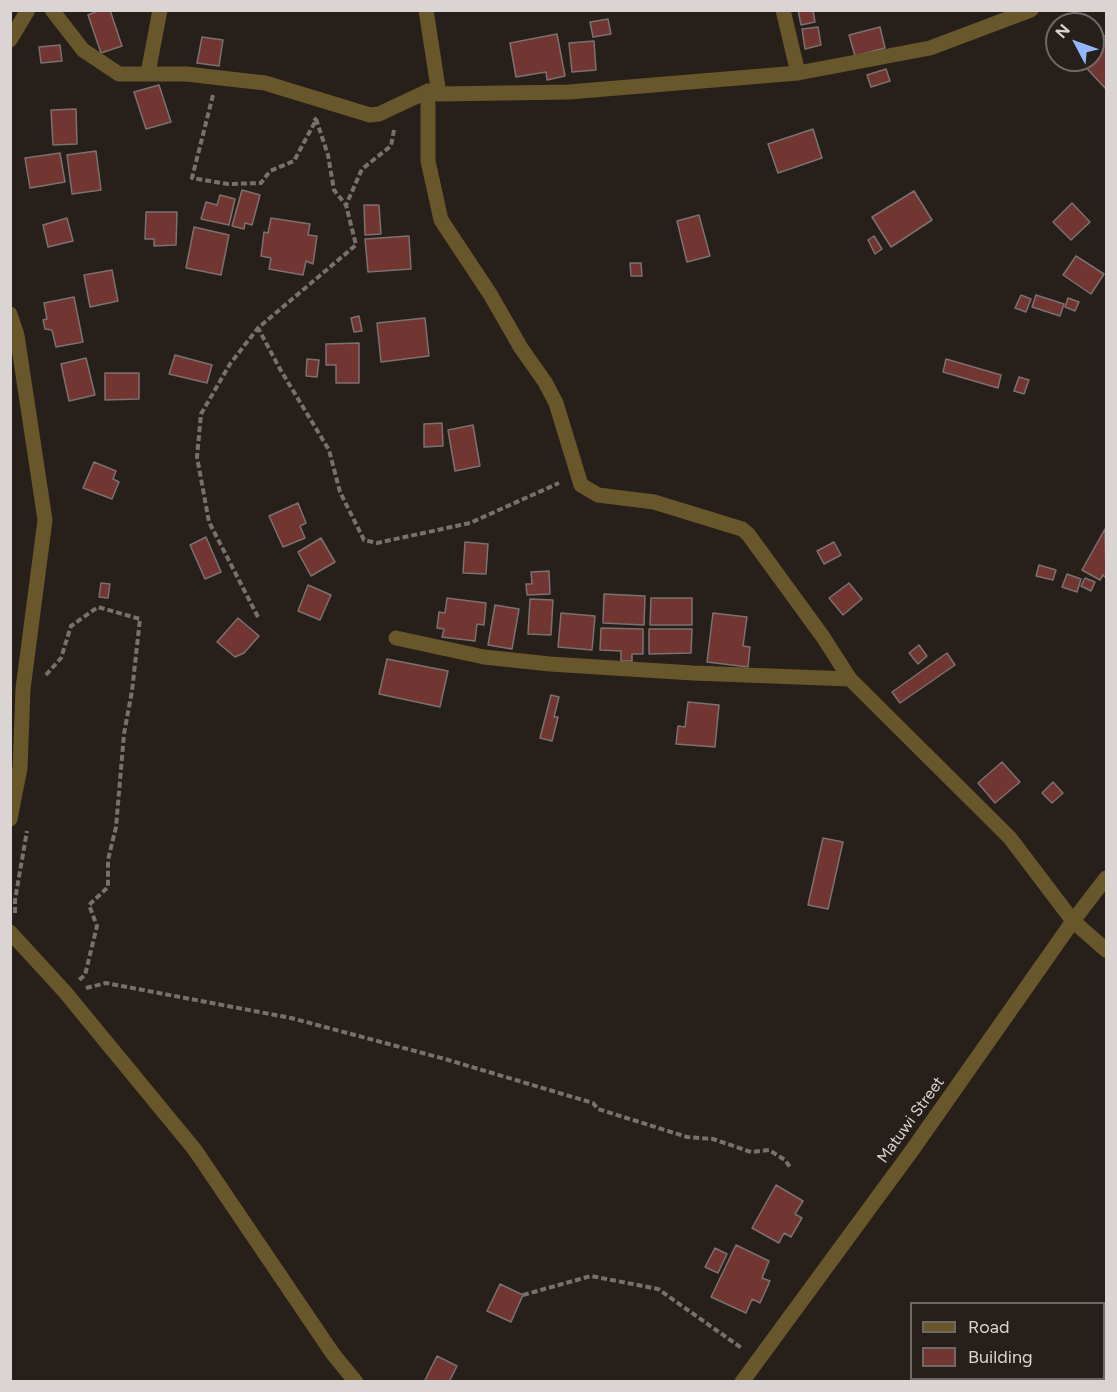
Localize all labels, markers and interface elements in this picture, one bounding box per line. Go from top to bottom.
north arrow [1045,12,1105,72]
text: N [1051,20,1074,42]
street label: Matuwi Street [873,1073,949,1167]
legend [910,1302,1105,1380]
text: Road [968,1316,1009,1338]
text: Building [968,1346,1033,1368]

